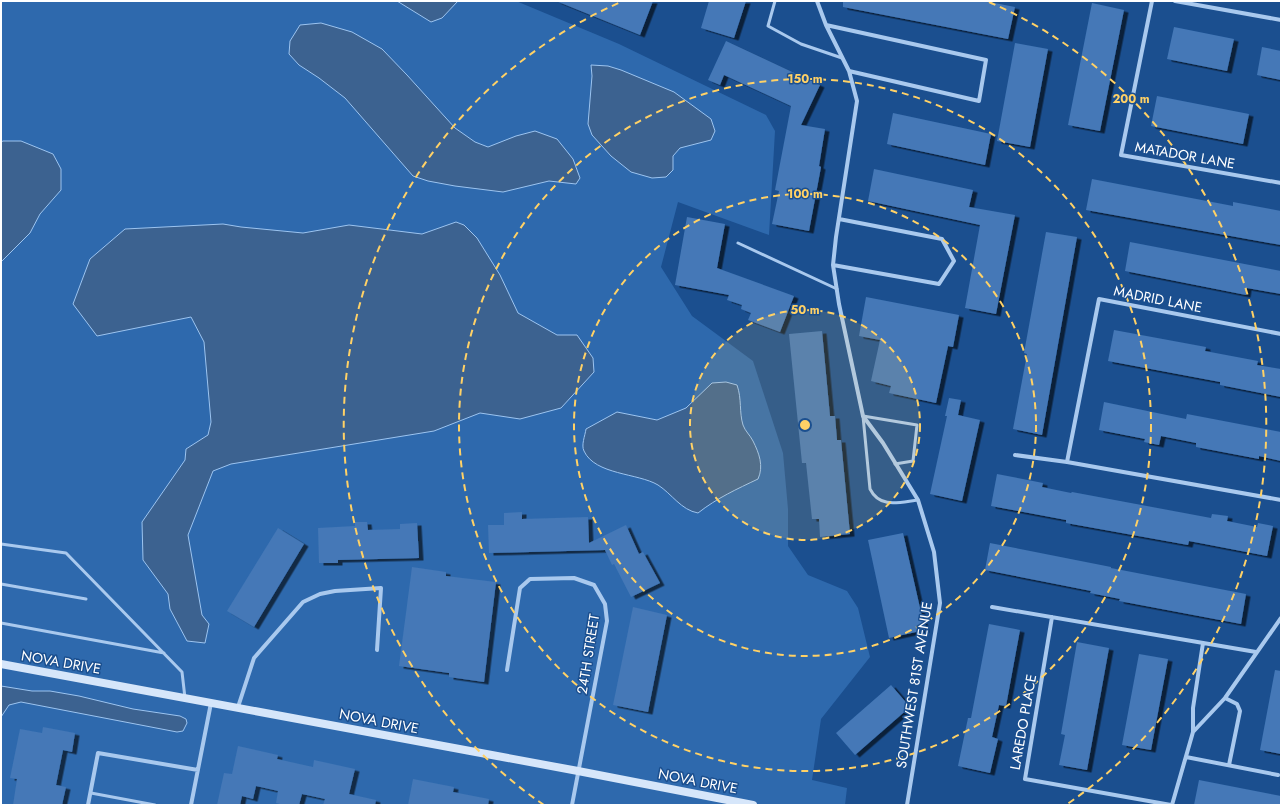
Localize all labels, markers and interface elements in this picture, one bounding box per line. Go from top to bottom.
text: 150 m [787,70,823,88]
text: 200 m [1112,90,1150,108]
street label: MATADOR LANE [1133,136,1237,174]
text: 100 m [787,185,823,203]
street label: MADRID LANE [1112,281,1204,317]
text: 50 m [790,301,820,319]
centre of rings [798,418,812,432]
street label: SOUTHWEST 81ST AVENUE [891,600,937,770]
street label: 24TH STREET [572,612,604,695]
street label: NOVA DRIVE [20,645,102,679]
street label: LAREDO PLACE [1005,673,1041,771]
street label: NOVA DRIVE [338,704,420,738]
street label: NOVA DRIVE [657,764,739,798]

